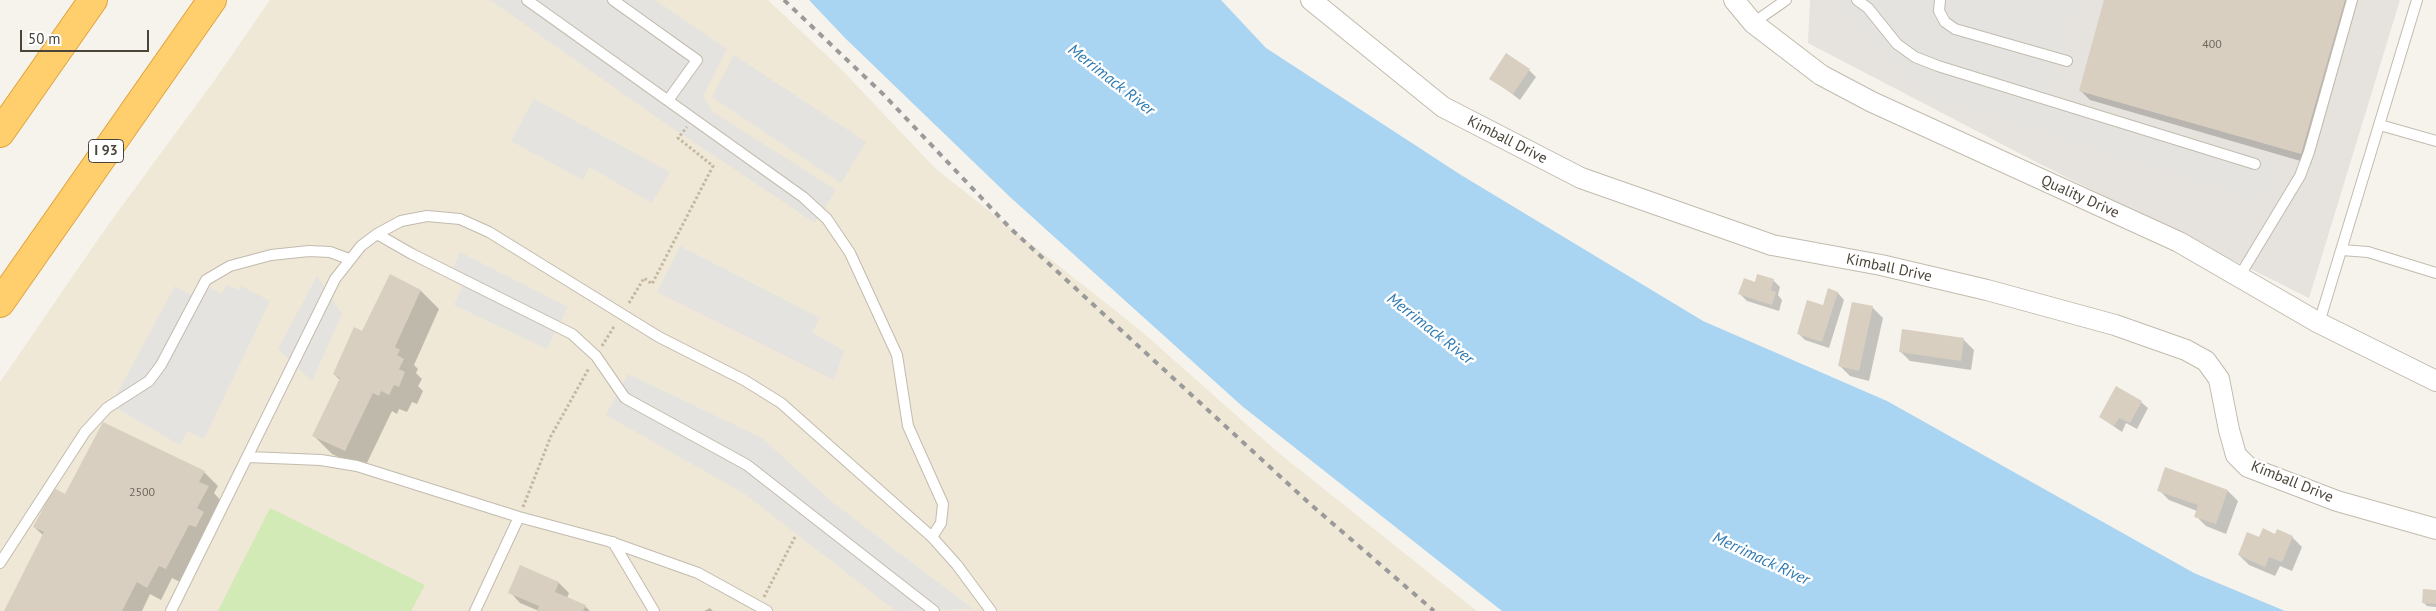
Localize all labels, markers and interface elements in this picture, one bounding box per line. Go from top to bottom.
scale bar [22,20,151,52]
text: 50 m [28,29,61,48]
house number: 400 [2202,38,2222,52]
water label: Merrimack River [1064,40,1158,120]
street label: Kimball Drive [1464,112,1550,168]
road number: I 93 [88,140,124,162]
street label: Quality Drive [2038,172,2122,222]
street label: Kimball Drive [1844,250,1934,286]
water label: Merrimack River [1383,289,1477,369]
street label: Kimball Drive [2248,457,2336,507]
house number: 2500 [129,486,155,500]
water label: Merrimack River [1709,528,1813,590]

